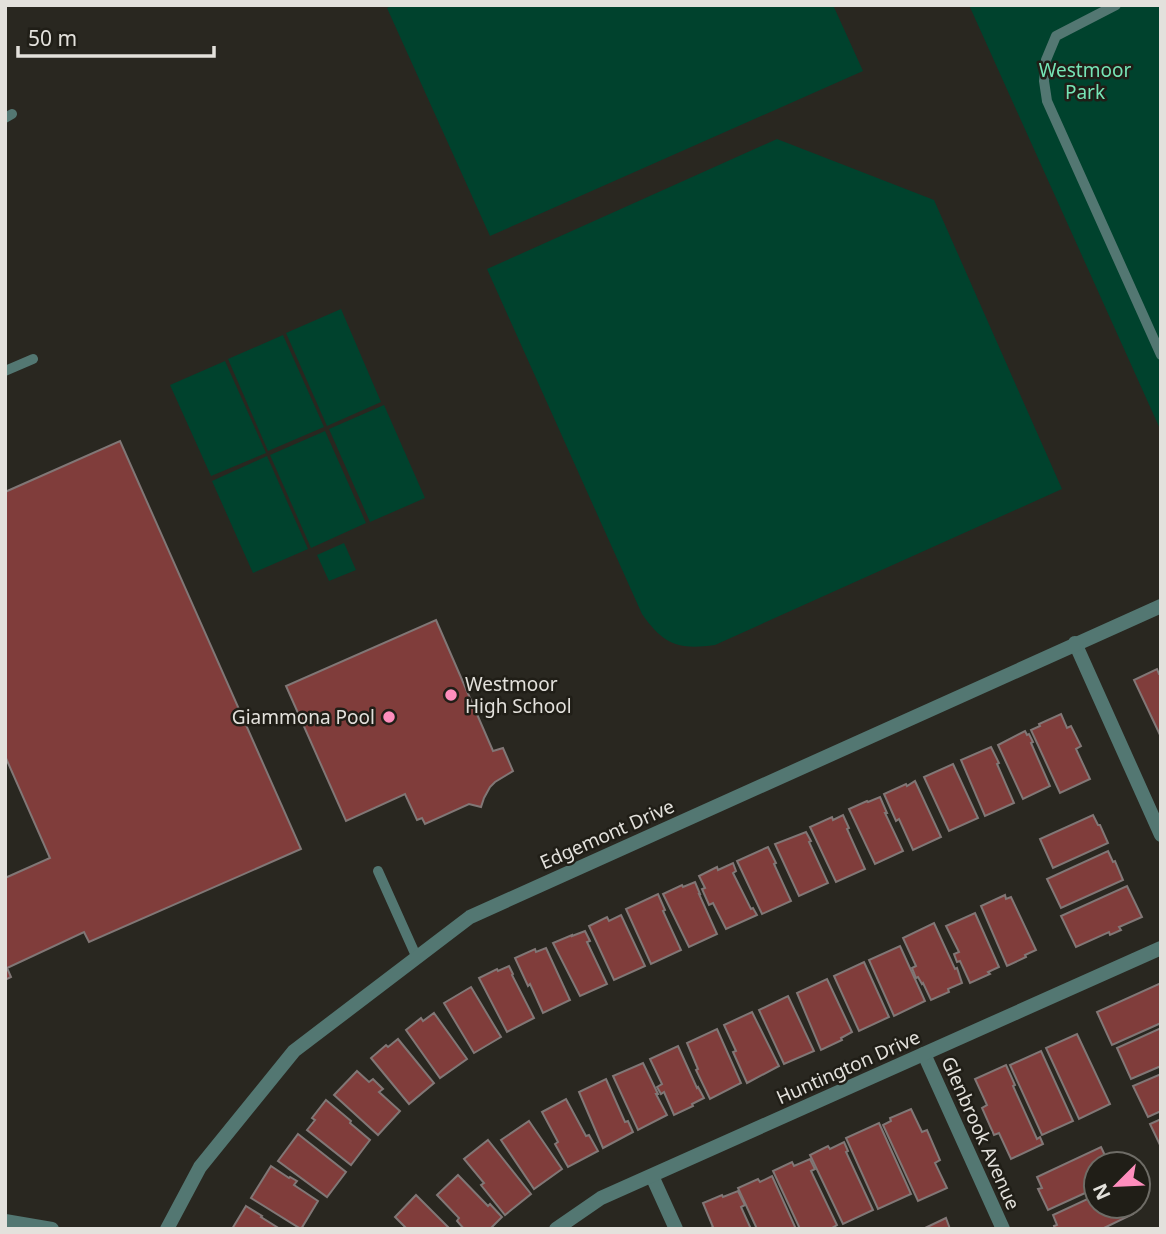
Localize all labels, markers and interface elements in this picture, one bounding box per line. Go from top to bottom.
scale bar [18,14,214,58]
text: 50 m [28,24,77,52]
park label: Westmoor Park [1039,57,1131,105]
place label: Westmoor High School [465,671,572,719]
marker: Westmoor High School [443,687,459,703]
place label: Giammona Pool [232,704,375,730]
marker: Giammona Pool [381,709,397,725]
street label: Edgemont Drive [536,793,678,875]
street label: Huntington Drive [772,1024,924,1110]
street label: Glenbrook Avenue [936,1052,1026,1214]
north arrow [1082,1150,1152,1220]
text: N [1086,1180,1116,1204]

